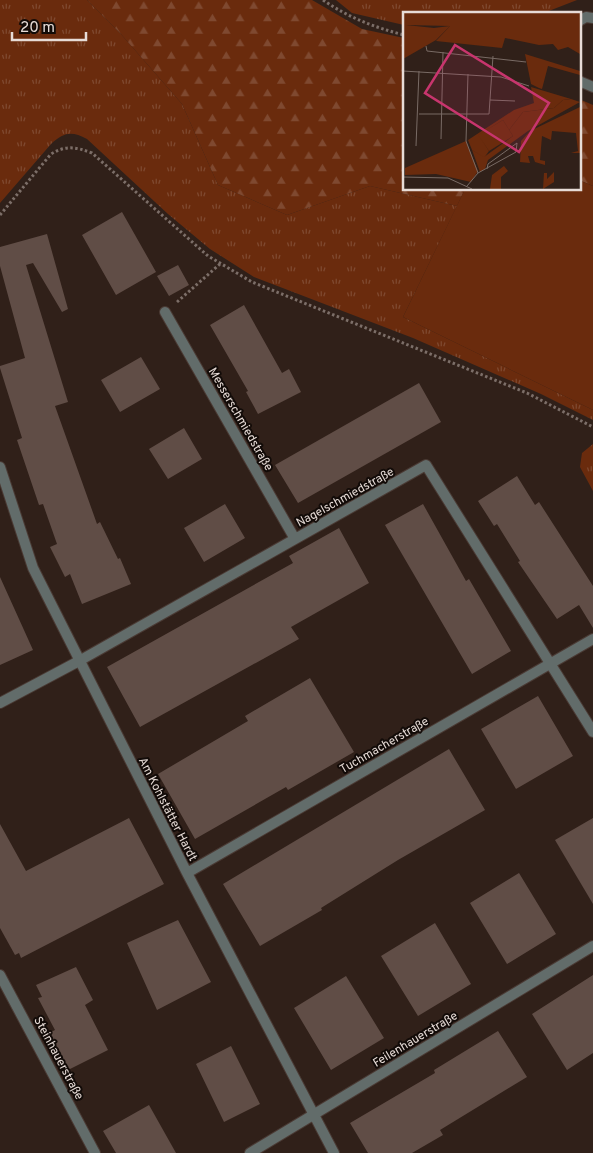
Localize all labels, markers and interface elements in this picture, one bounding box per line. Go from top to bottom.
scale bar [12,10,86,42]
inset map [403,12,580,190]
text: 20 m [20,19,55,38]
street label: Messerschmiedstraße [204,365,276,474]
street label: Nagelschmiedstraße [294,464,397,531]
street label: Tuchmacherstraße [337,714,432,778]
street label: Am Kohlstätter Hardt [134,755,200,864]
street label: Feilenhauerstraße [370,1008,461,1071]
street label: Steinhauerstraße [29,1014,87,1103]

